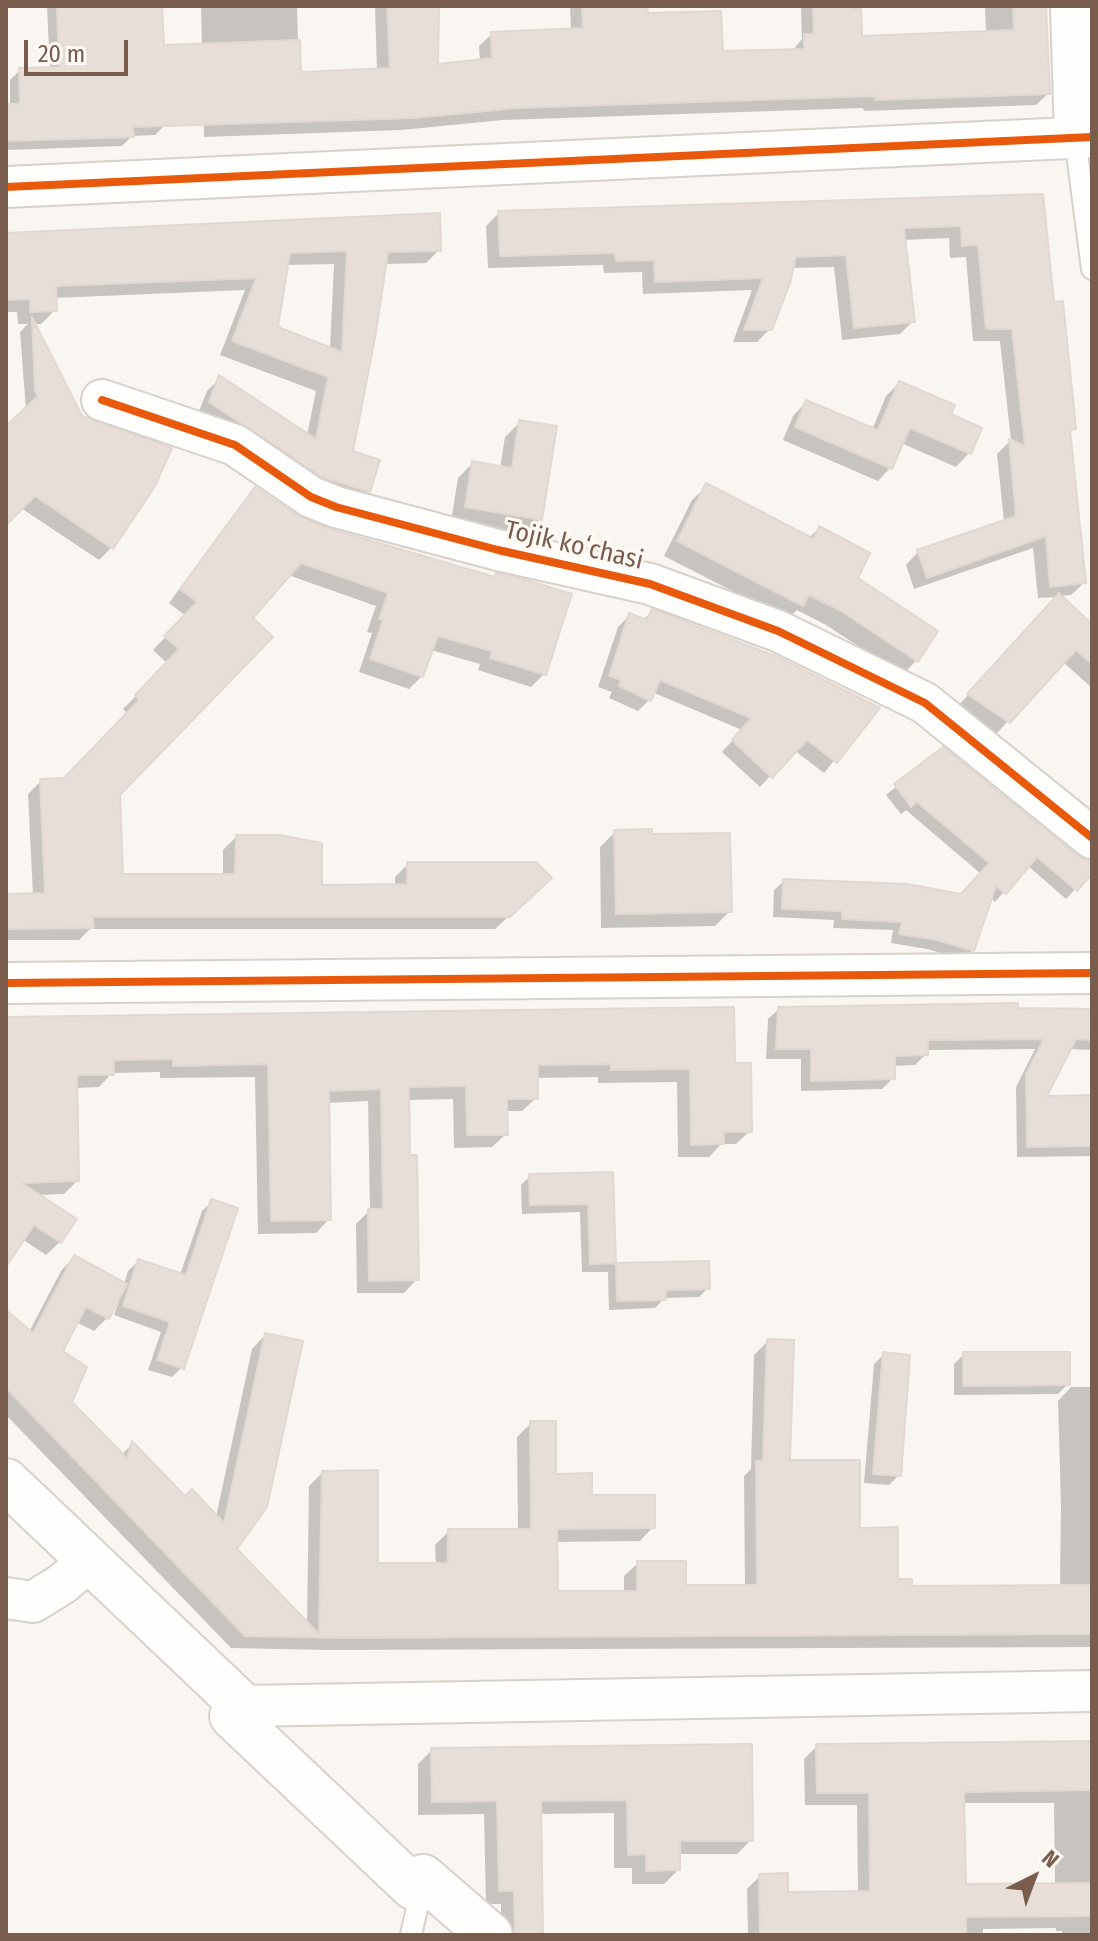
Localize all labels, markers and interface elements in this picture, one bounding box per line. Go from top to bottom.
scale bar [28,24,132,74]
text: 20 m [38,40,85,68]
street label: Tojik koʻchasi [502,515,646,577]
north arrow [994,1837,1074,1917]
text: N [1036,1844,1064,1873]

